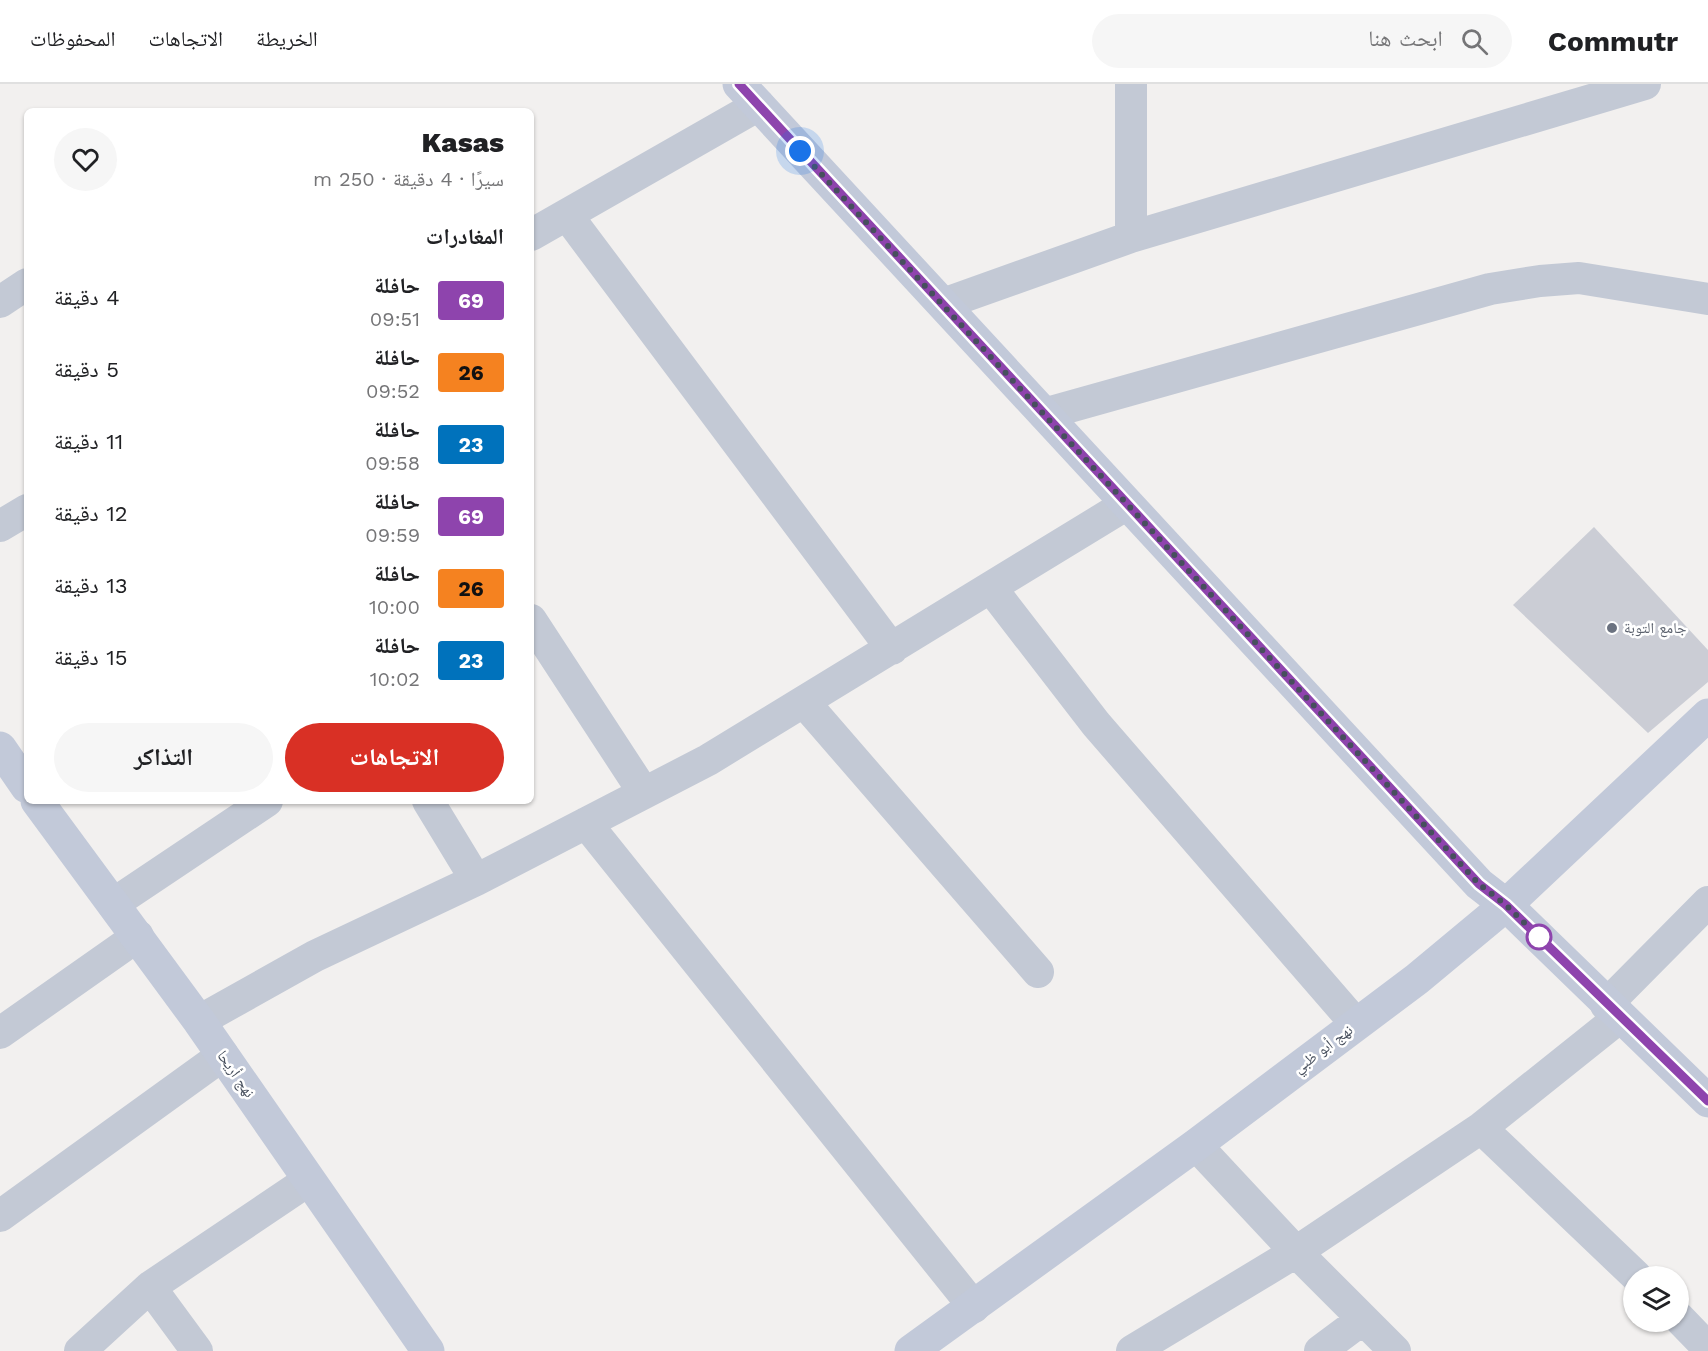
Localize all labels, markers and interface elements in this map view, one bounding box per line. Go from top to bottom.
search box [1092,14,1512,68]
icon: search [1458,25,1491,58]
text: Commutr [1548,25,1678,58]
text: المحفوظات [30,26,115,51]
text: الاتجاهات [148,26,223,51]
text: الخريطة [256,26,318,51]
text: ابحث هنا [1368,26,1443,51]
text: Kasas [422,126,504,159]
button: heart [54,128,117,191]
your location [785,136,815,166]
text: سيرًا · 4 دقيقة · 250 m [313,167,504,191]
text: المغادرات [426,224,504,249]
text: حافلة [374,273,420,298]
text: 4 دقيقة [54,285,120,310]
text: 69 [458,288,484,313]
text: 09:51 [370,307,420,331]
text: حافلة [374,345,420,370]
text: 5 دقيقة [54,357,119,382]
text: 26 [458,360,484,385]
text: 09:52 [366,379,420,403]
text: حافلة [374,417,420,442]
text: 11 دقيقة [54,429,123,454]
text: 23 [459,432,483,457]
text: 09:58 [365,451,420,475]
text: حافلة [374,489,420,514]
text: 12 دقيقة [54,501,128,526]
text: 69 [458,504,484,529]
text: 09:59 [365,523,420,547]
text: حافلة [374,561,420,586]
text: 13 دقيقة [54,573,128,598]
text: 26 [458,576,484,601]
text: 10:00 [369,595,420,619]
place label: جامع التوبة [1624,619,1687,638]
marker: جامع التوبة [1605,621,1619,635]
text: حافلة [374,633,420,658]
text: 15 دقيقة [54,645,128,670]
text: 23 [459,648,483,673]
text: 10:02 [370,667,420,691]
button: التذاكر [54,723,273,792]
button: الاتجاهات [285,723,504,792]
unlabelled marker [1526,924,1552,950]
street label: نهج أبو ظبي [1290,1021,1358,1079]
street label: نهج أريحا [213,1047,259,1102]
map controls [1623,1266,1689,1332]
button: layers [1623,1266,1689,1332]

